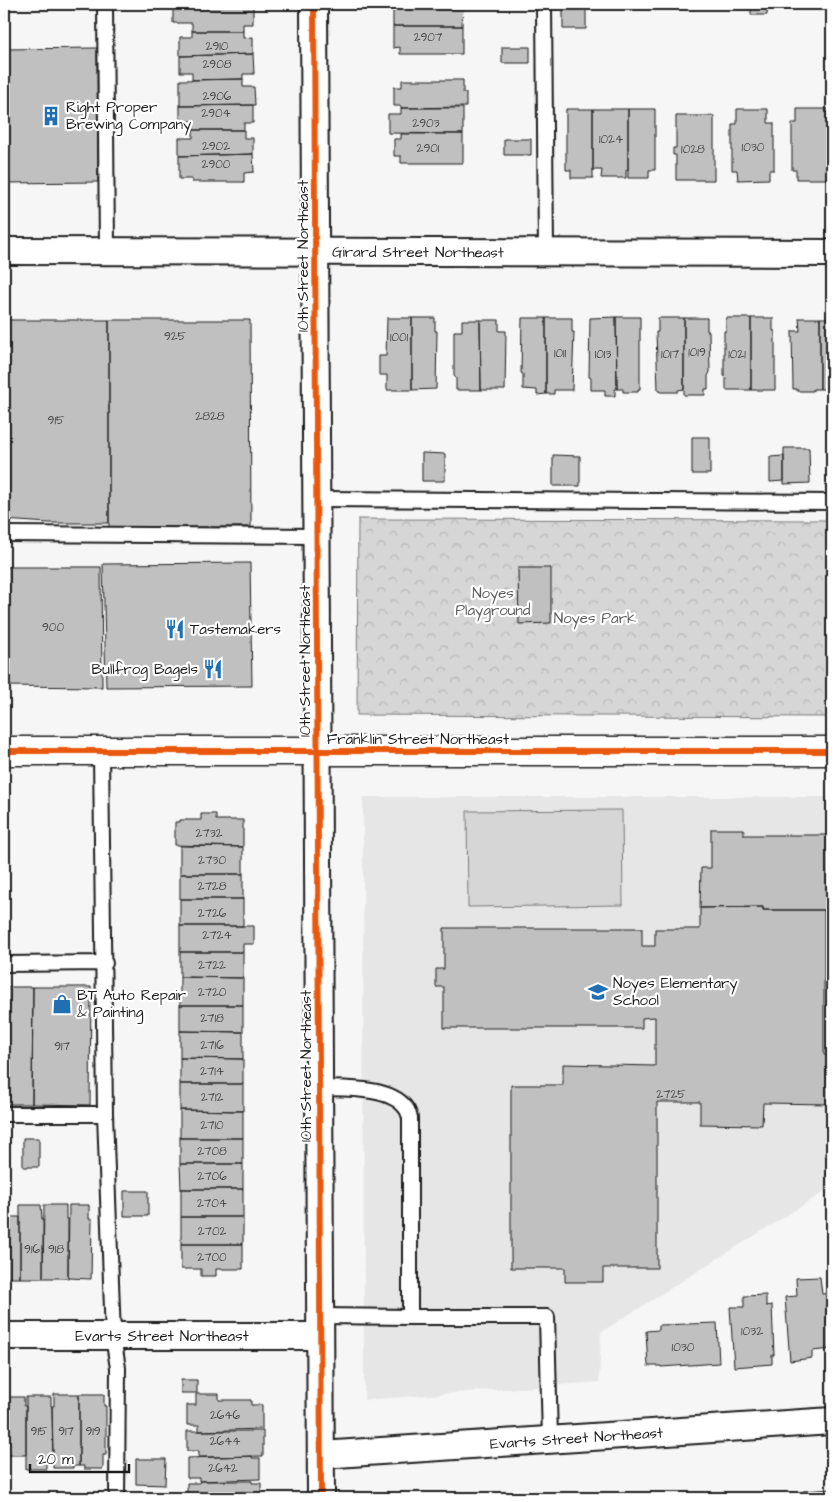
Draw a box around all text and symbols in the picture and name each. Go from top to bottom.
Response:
house number: 2907 [414,29,443,46]
house number: 2910 [206,38,229,55]
house number: 2908 [202,56,232,73]
house number: 2906 [203,88,232,105]
place label: Right Proper Brewing Company [66,97,191,136]
building icon: Right Proper Brewing Company [40,105,62,127]
house number: 2904 [201,105,231,122]
house number: 2903 [412,115,440,132]
house number: 1024 [599,131,623,148]
house number: 2902 [202,138,230,155]
house number: 1030 [742,139,765,156]
house number: 2901 [417,140,440,157]
house number: 1028 [681,141,705,158]
house number: 2900 [202,156,231,173]
street label: 10th Street Northeast [293,180,314,332]
street label: Girard Street Northeast [332,241,504,263]
house number: 925 [164,328,187,345]
house number: 1001 [390,329,409,346]
house number: 1019 [688,344,706,361]
house number: 1011 [554,345,567,362]
house number: 1013 [595,346,611,363]
house number: 1017 [661,346,680,363]
house number: 1021 [728,346,746,363]
house number: 2828 [195,408,225,425]
house number: 915 [48,412,65,429]
park label: Noyes Playground [455,583,531,622]
street label: 10th Street Northeast [295,585,316,737]
park label: Noyes Park [554,608,636,630]
restaurant icon: Tastemakers [164,618,186,640]
house number: 900 [42,619,64,636]
place label: Tastemakers [190,619,282,640]
restaurant icon: Bullfrog Bagels [202,658,224,680]
place label: Bullfrog Bagels [92,659,198,681]
street label: Franklin Street Northeast [327,729,509,750]
house number: 2732 [195,825,223,842]
house number: 2730 [198,852,226,869]
house number: 2728 [198,878,227,895]
house number: 2726 [198,905,227,922]
house number: 2724 [202,927,232,944]
house number: 2722 [198,957,226,974]
place label: Noyes Elementary School [613,973,738,1011]
school or university icon: Noyes Elementary School [587,981,609,1003]
house number: 2720 [198,984,227,1001]
place label: BT Auto Repair & Painting [77,985,186,1024]
street label: 10th Street Northeast [296,990,317,1142]
shop icon: BT Auto Repair & Painting [51,993,73,1015]
house number: 2718 [200,1010,224,1027]
house number: 2716 [200,1037,224,1054]
house number: 917 [54,1038,70,1055]
house number: 2714 [200,1063,224,1080]
house number: 2725 [656,1086,686,1103]
house number: 2712 [201,1089,223,1106]
house number: 2710 [200,1117,224,1134]
house number: 2708 [197,1143,227,1160]
house number: 2706 [197,1168,227,1185]
house number: 2704 [197,1195,227,1212]
house number: 2702 [198,1223,226,1240]
house number: 916 [24,1241,40,1258]
house number: 918 [48,1241,64,1258]
house number: 2700 [197,1249,227,1266]
house number: 1032 [741,1323,763,1340]
street label: Evarts Street Northeast [75,1326,249,1347]
house number: 1030 [672,1339,695,1356]
house number: 2646 [210,1407,241,1424]
street label: Evarts Street Northeast [489,1422,664,1454]
house number: 915 [31,1423,48,1440]
house number: 917 [58,1423,74,1440]
house number: 919 [85,1423,101,1440]
house number: 2644 [210,1433,240,1450]
scale bar [30,1442,129,1474]
text: 20 m [38,1449,74,1470]
house number: 2642 [208,1460,238,1477]

